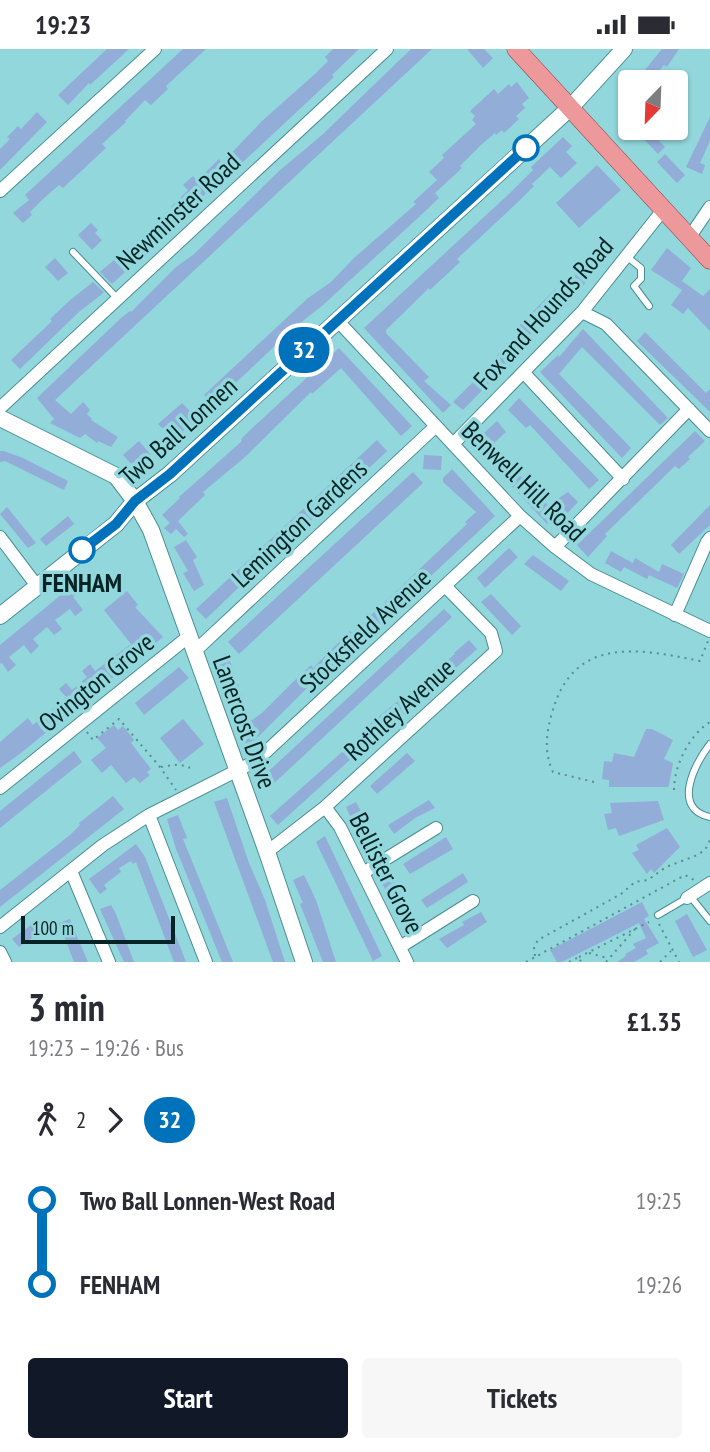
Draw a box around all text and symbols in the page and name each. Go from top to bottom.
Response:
text: 19:23 [35,8,91,41]
north arrow [618,70,688,140]
map controls [618,70,688,140]
unlabelled marker [513,135,539,161]
street label: Newminster Road [109,145,247,277]
street label: Fox and Hounds Road [466,230,620,396]
line badge: 32 [272,327,336,373]
text: 32 [293,334,315,365]
street label: Two Ball Lonnen [112,370,244,492]
street label: Benwell Hill Road [455,414,593,548]
street label: Lemington Gardens [224,452,374,594]
marker: FENHAM [69,537,95,563]
street label: Stocksfield Avenue [293,561,437,699]
place label: FENHAM [42,566,122,599]
street label: Ovington Grove [32,625,160,739]
street label: Lanercost Drive [206,651,284,793]
street label: Rothley Avenue [337,651,461,767]
street label: Bellister Grove [342,807,432,939]
scale bar [21,913,175,945]
text: 100 m [32,916,74,940]
text: 3 min [28,982,105,1031]
text: £1.35 [627,1005,682,1038]
text: 19:23 – 19:26 · Bus [28,1033,184,1062]
icon: walk [28,1101,66,1139]
icon: forward [96,1101,134,1139]
text: 32 [158,1104,181,1135]
text: 2 [76,1105,86,1134]
text: Two Ball Lonnen-West Road [80,1184,335,1217]
text: 19:25 [636,1186,682,1215]
text: FENHAM [80,1268,160,1301]
text: 19:26 [636,1270,682,1299]
button: Start [28,1358,348,1438]
button: Tickets [362,1358,682,1438]

